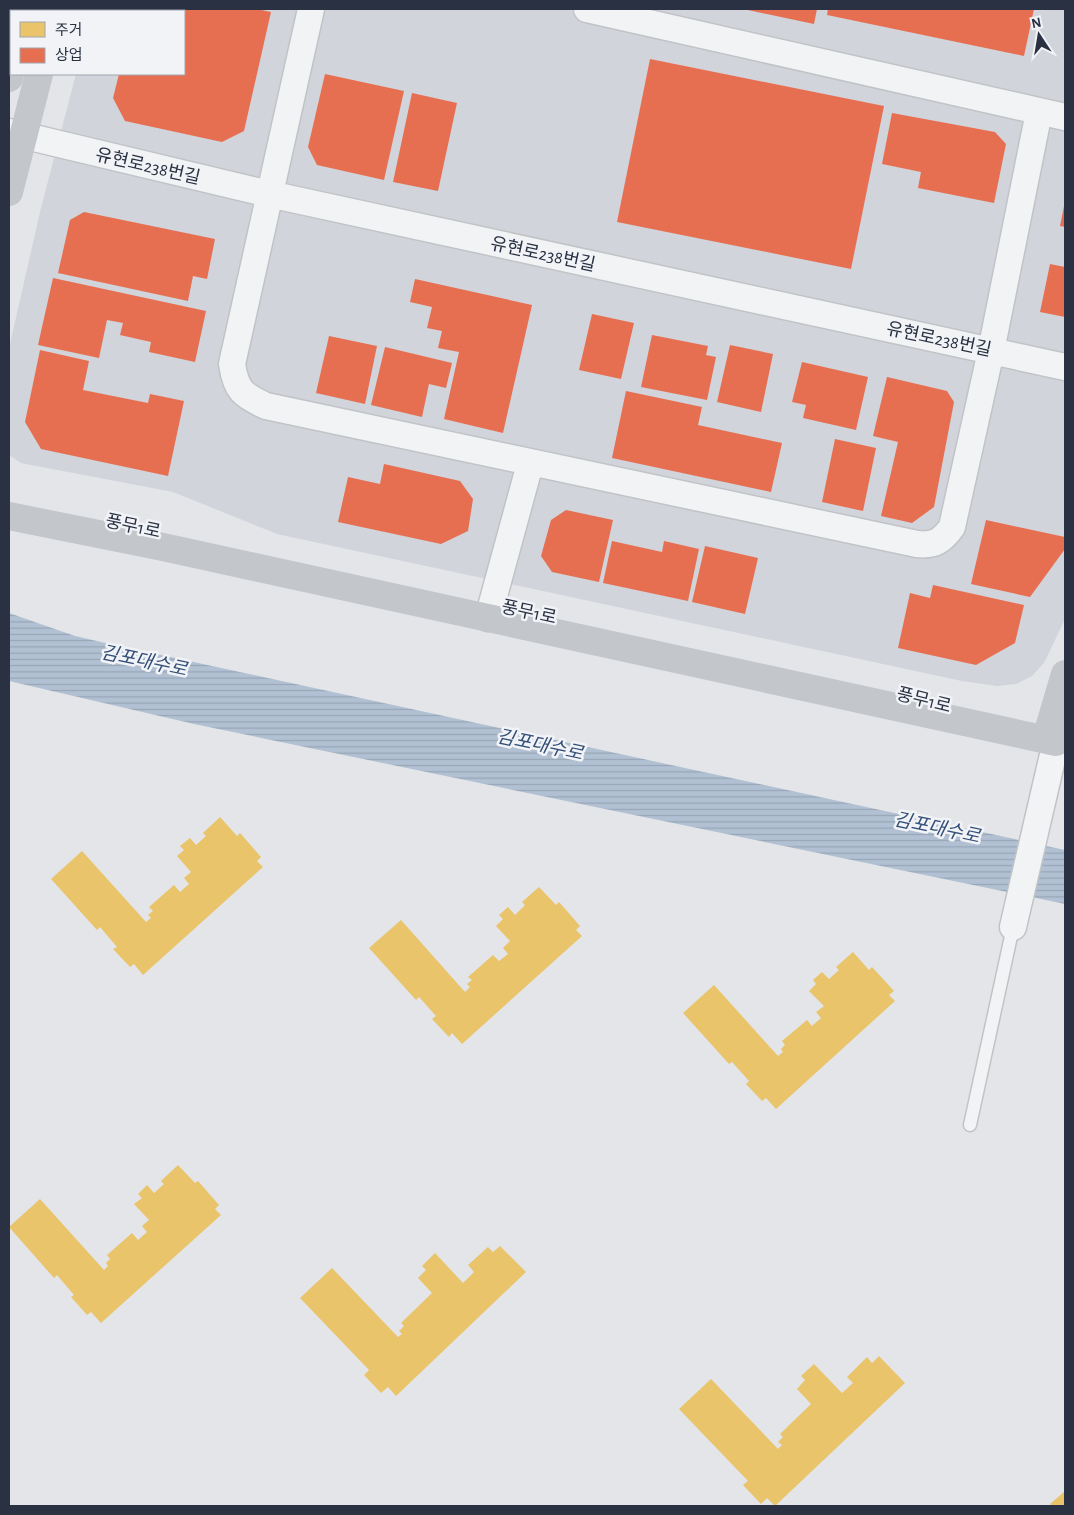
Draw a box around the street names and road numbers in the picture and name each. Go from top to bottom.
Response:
street label: 유현로238번길 [94,145,202,188]
street label: 유현로238번길 [489,234,597,275]
street label: 유현로238번길 [885,319,993,360]
street label: 풍무1로 [104,511,162,542]
street label: 풍무1로 [500,597,558,628]
street label: 풍무1로 [894,685,953,716]

